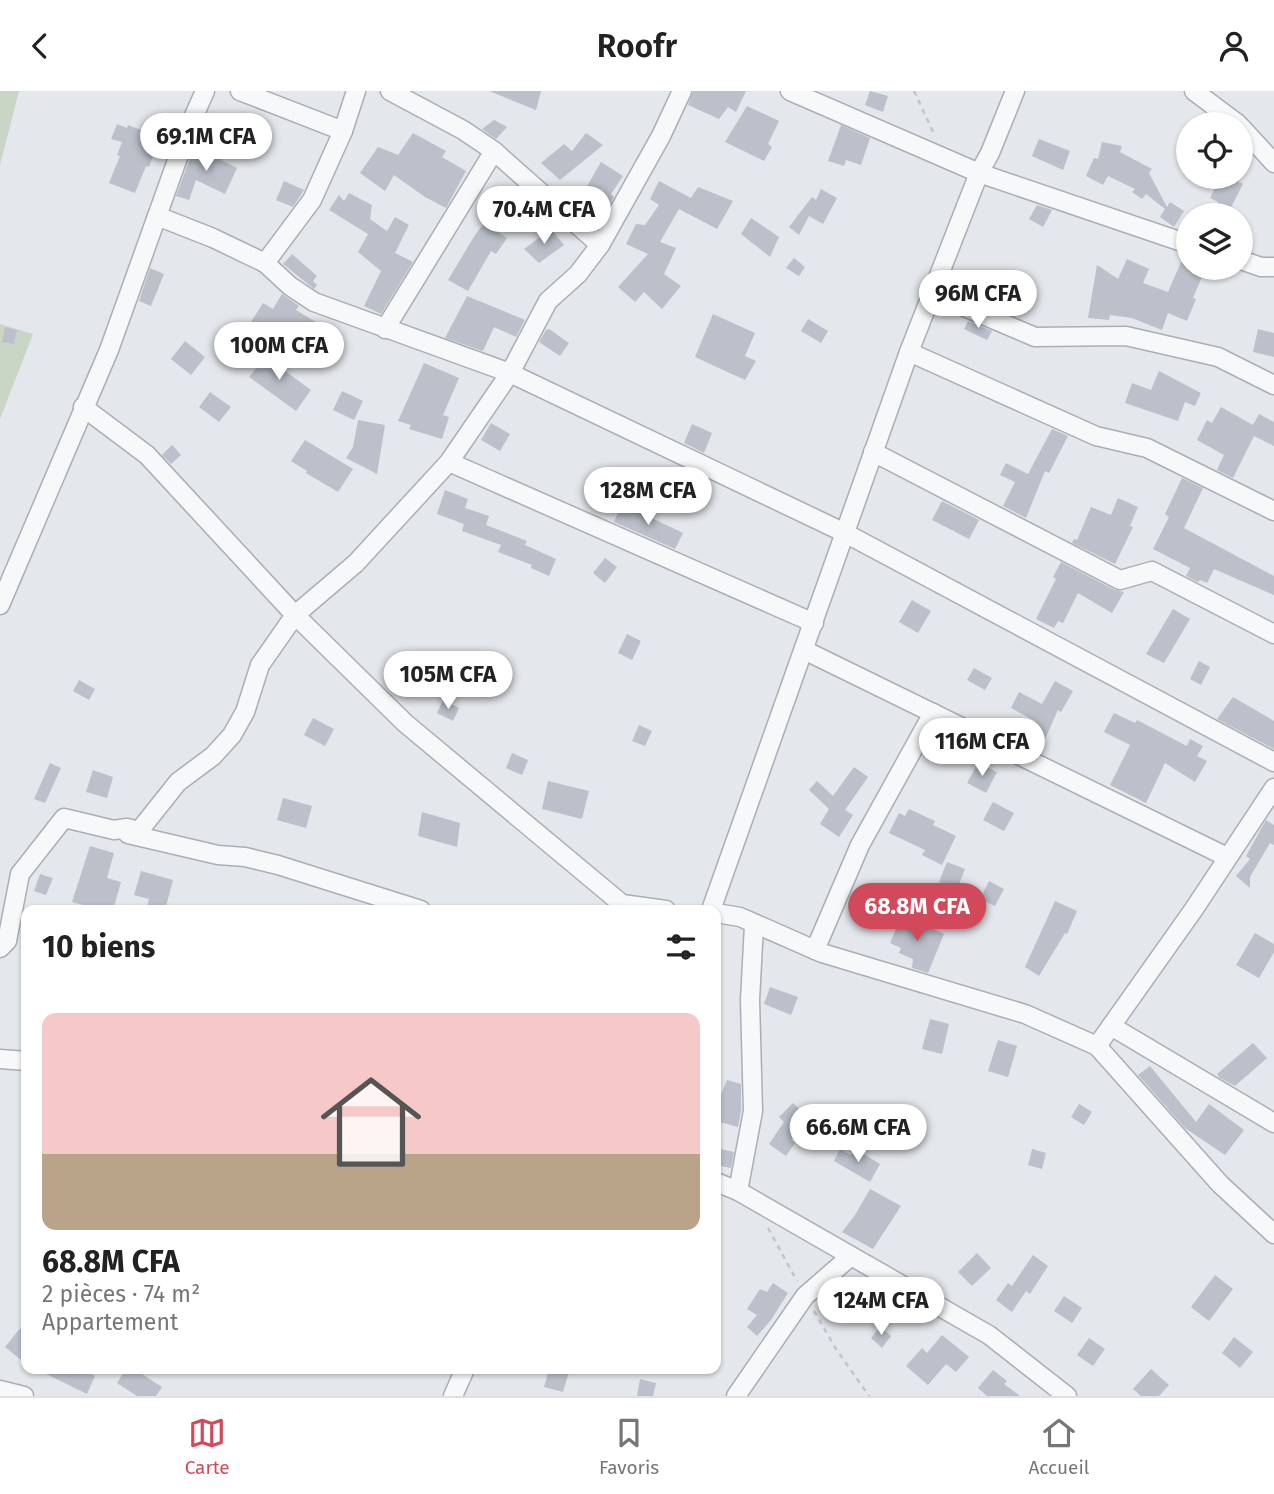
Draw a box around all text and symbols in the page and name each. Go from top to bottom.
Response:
icon: back [21,27,59,65]
text: Roofr [597,27,677,65]
icon: person [1215,27,1253,65]
map controls [1176,112,1253,280]
button: locate [1176,112,1253,189]
pin: 69.1M CFA [126,113,286,173]
text: 69.1M CFA [156,122,256,150]
pin: 70.4M CFA [464,187,624,246]
text: 70.4M CFA [493,195,595,223]
button: layers [1176,203,1253,280]
pin: 96M CFA [913,271,1043,330]
text: 96M CFA [935,279,1021,307]
pin: 100M CFA [207,323,351,382]
text: 100M CFA [230,331,328,359]
pin: 128M CFA [576,467,720,527]
text: 128M CFA [600,476,696,504]
pin: 105M CFA [376,651,520,711]
text: 105M CFA [400,660,496,688]
pin: 116M CFA [910,719,1054,778]
text: 116M CFA [935,727,1029,755]
pin: 68.8M CFA [837,883,997,943]
text: 68.8M CFA [864,892,970,920]
icon: filters [662,928,700,966]
text: 10 biens [42,929,155,965]
icon: home [308,1059,434,1185]
pin: 66.6M CFA [778,1105,938,1164]
text: 66.6M CFA [806,1113,910,1141]
text: 68.8M CFA [42,1244,180,1280]
pin: 124M CFA [809,1277,953,1337]
text: 2 pièces · 74 m² [42,1280,200,1308]
text: 124M CFA [833,1286,929,1314]
text: Appartement [42,1308,178,1336]
tab: Carte [185,1414,230,1479]
tab: Favoris [599,1414,659,1479]
tab: Accueil [1028,1414,1089,1479]

